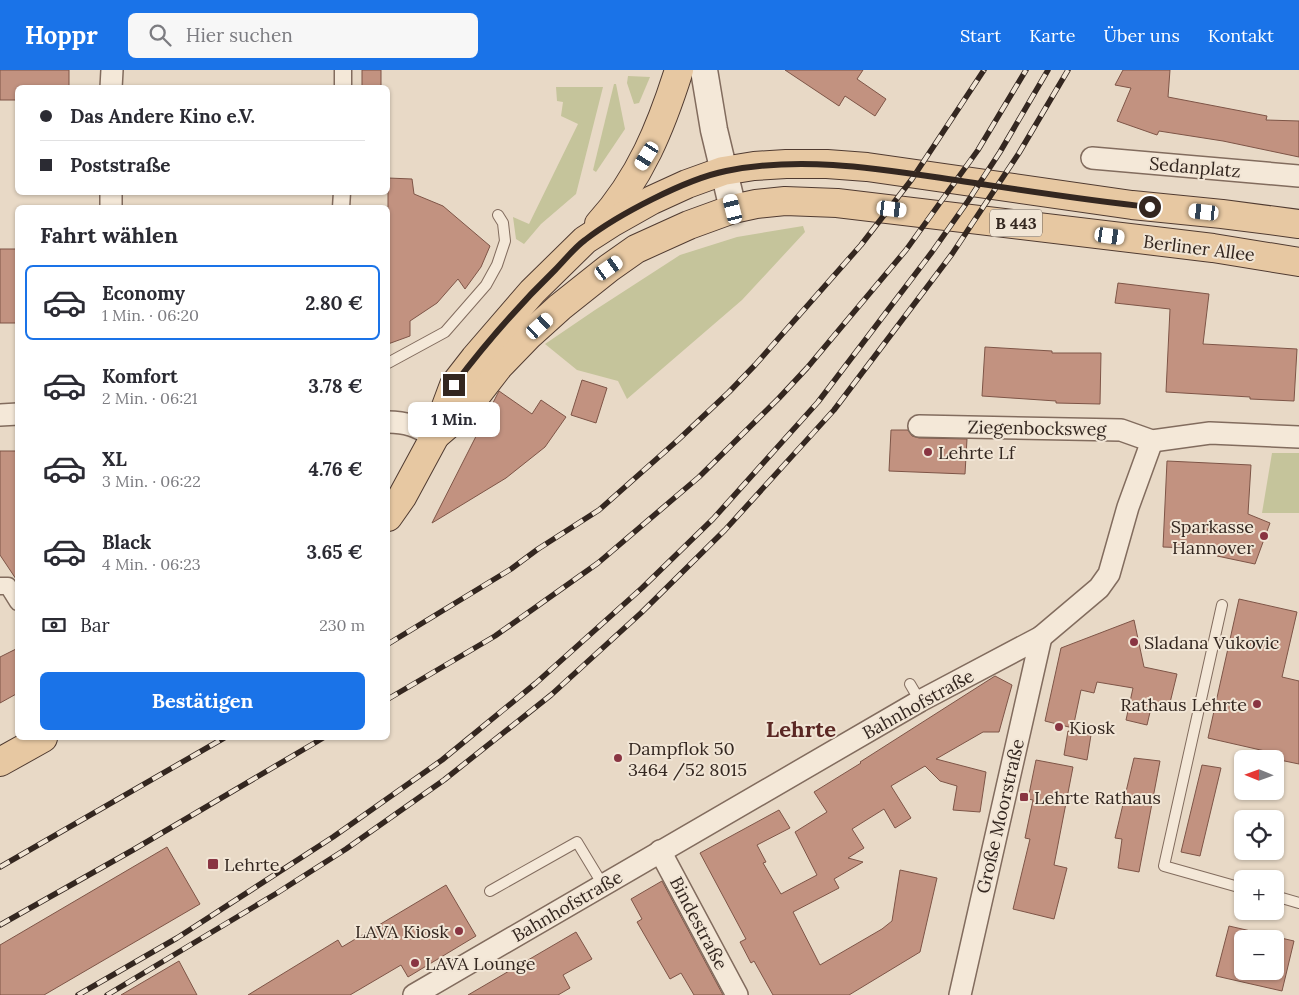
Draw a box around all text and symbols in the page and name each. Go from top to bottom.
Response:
search box [128,13,478,58]
text: Hoppr [25,20,98,51]
icon: search [146,21,174,49]
text: Hier suchen [186,23,293,47]
text: Start [960,24,1001,47]
text: Karte [1029,24,1075,47]
text: Über uns [1103,24,1180,47]
text: Kontakt [1208,24,1274,47]
text: Das Andere Kino e.V. [70,104,255,128]
car [632,139,661,173]
street label: Sedanplatz [1148,152,1242,182]
text: Poststraße [70,153,171,177]
car [722,193,743,225]
route start [1139,196,1161,218]
car [876,200,907,218]
car [1188,203,1219,221]
road number: B 443 [990,210,1042,237]
text: Fahrt wählen [40,221,178,249]
car [1094,226,1125,246]
street label: Berliner Allee [1142,230,1256,266]
car [592,253,625,283]
icon: car [42,280,87,325]
text: Economy [102,281,185,305]
text: 2.80 € [305,291,363,315]
text: 1 Min. · 06:20 [102,305,199,325]
car [523,310,556,342]
icon: car [42,363,87,408]
text: Komfort [102,364,178,388]
text: 3.78 € [308,374,363,398]
route end [443,374,465,396]
text: 2 Min. · 06:21 [102,388,198,408]
callout: 1 Min. [408,402,500,438]
text: 1 Min. [431,409,477,429]
street label: Ziegenbocksweg [967,415,1108,441]
place label: Lehrte Lf [938,441,1017,464]
icon: car [42,446,87,491]
marker: Lehrte Lf [922,446,934,458]
text: XL [102,447,127,471]
text: 4.76 € [309,457,363,481]
text: 3 Min. · 06:22 [102,471,201,491]
place label: Sparkasse Hannover [1171,515,1254,559]
icon: car [42,529,87,574]
text: Black [102,530,151,554]
marker: Sparkasse Hannover [1258,530,1270,542]
text: 3.65 € [306,540,363,564]
text: 4 Min. · 06:23 [102,554,201,574]
icon: cash [40,611,68,639]
text: Bar [80,613,110,637]
text: 230 m [319,615,365,635]
place label: Sladana Vukovic [1144,631,1279,654]
marker: Sladana Vukovic [1128,636,1140,648]
street label: Bahnhofstraße [858,664,978,744]
button: Bestätigen [40,672,365,730]
place label: Rathaus Lehrte [1120,693,1247,716]
marker: Rathaus Lehrte [1251,698,1263,710]
district label: Lehrte [766,715,836,743]
place label: Kiosk [1069,716,1115,739]
marker: Kiosk [1053,721,1065,733]
street label: Große Moorstraße [971,736,1029,896]
place label: Dampflok 50 3464 /52 8015 [628,737,747,781]
north arrow [1234,750,1284,800]
map controls [1234,750,1284,980]
marker: Dampflok 50 3464 /52 8015 [612,752,624,764]
place label: Lehrte Rathaus [1034,786,1161,809]
marker: Lehrte Rathaus [1018,791,1030,803]
button: locate [1234,810,1284,860]
place label: Lehrte [224,853,280,876]
marker: Lehrte [206,857,220,871]
street label: Bahnhofstraße [508,865,627,947]
button: + [1234,870,1284,920]
street label: Bindestraße [665,873,733,974]
place label: LAVA Kiosk [355,920,449,943]
marker: LAVA Kiosk [453,925,465,937]
button: − [1234,930,1284,980]
place label: LAVA Lounge [425,952,536,975]
marker: LAVA Lounge [409,957,421,969]

